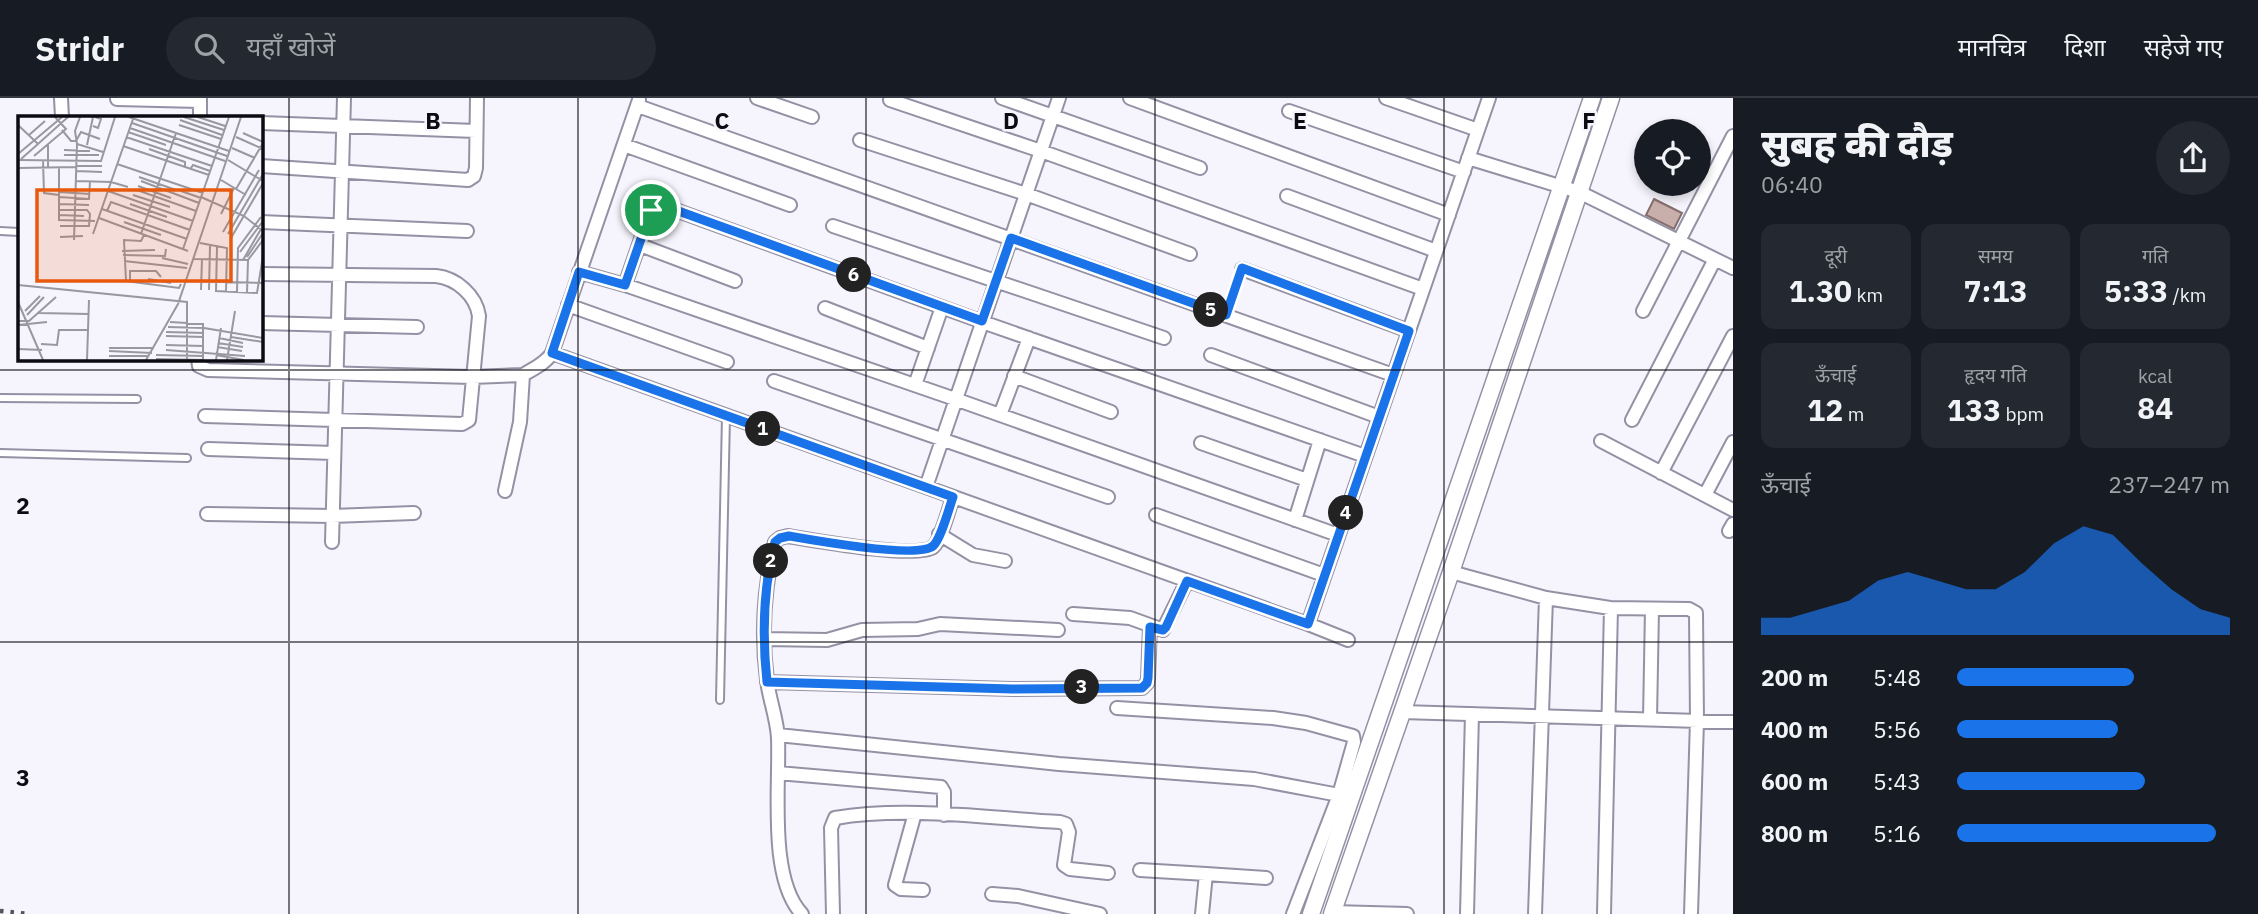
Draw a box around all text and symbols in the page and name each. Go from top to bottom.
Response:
search box [166,17,656,80]
text: Stridr [35,27,124,70]
icon: search [190,29,228,67]
text: यहाँ खोजें [246,29,335,63]
text: मानचित्र [1958,31,2026,63]
text: दिशा [2064,31,2106,63]
text: सहेजे गए [2144,31,2223,63]
text: B [425,105,441,135]
text: C [715,105,730,135]
text: D [1003,105,1019,135]
text: E [1293,105,1307,135]
text: F [1582,105,1596,135]
inset map [18,116,262,360]
text: सुबह की दौड़ [1761,118,1953,167]
map controls [1634,119,1711,196]
button: locate [1634,119,1711,196]
button: share [2156,121,2230,195]
text: 06:40 [1761,169,1823,199]
pin [621,180,681,240]
icon: arrive [632,191,670,229]
text: दूरी [1824,244,1847,268]
text: समय [1978,244,2013,268]
text: गति [2142,244,2168,268]
pin: 6 [836,258,872,292]
text: 6 [848,262,859,286]
text: 1.30 [1789,271,1852,310]
text: 7:13 [1964,271,2027,310]
text: 5:33 [2104,271,2168,310]
text: km [1852,283,1883,307]
text: /km [2168,283,2206,307]
pin: 5 [1194,292,1228,328]
text: 5 [1205,297,1216,321]
text: ऊँचाई [1815,363,1856,387]
text: हृदय गति [1964,363,2027,387]
text: kcal [2138,364,2172,388]
text: 84 [2137,388,2173,427]
text: 12 [1807,390,1843,429]
text: 133 [1947,390,2001,429]
text: m [1843,402,1864,426]
text: bpm [2001,402,2044,426]
pin: 1 [746,412,780,446]
text: 1 [757,416,768,440]
text: ऊँचाई [1761,469,1811,499]
text: 237–247 m [2108,469,2230,499]
text: 2 [16,490,30,520]
pin: 4 [1328,496,1364,530]
text: 4 [1340,500,1351,524]
pin: 2 [754,544,788,578]
text: 2 [765,548,776,572]
text: 200 m [1761,662,1828,692]
text: 5:48 [1873,662,1921,692]
pin: 3 [1064,670,1100,704]
text: 3 [1076,674,1087,698]
text: 400 m [1761,714,1828,744]
text: 5:56 [1873,714,1921,744]
text: 3 [16,762,30,792]
text: 600 m [1761,766,1828,796]
text: 5:43 [1873,766,1921,796]
text: 800 m [1761,818,1828,848]
text: 5:16 [1873,818,1921,848]

